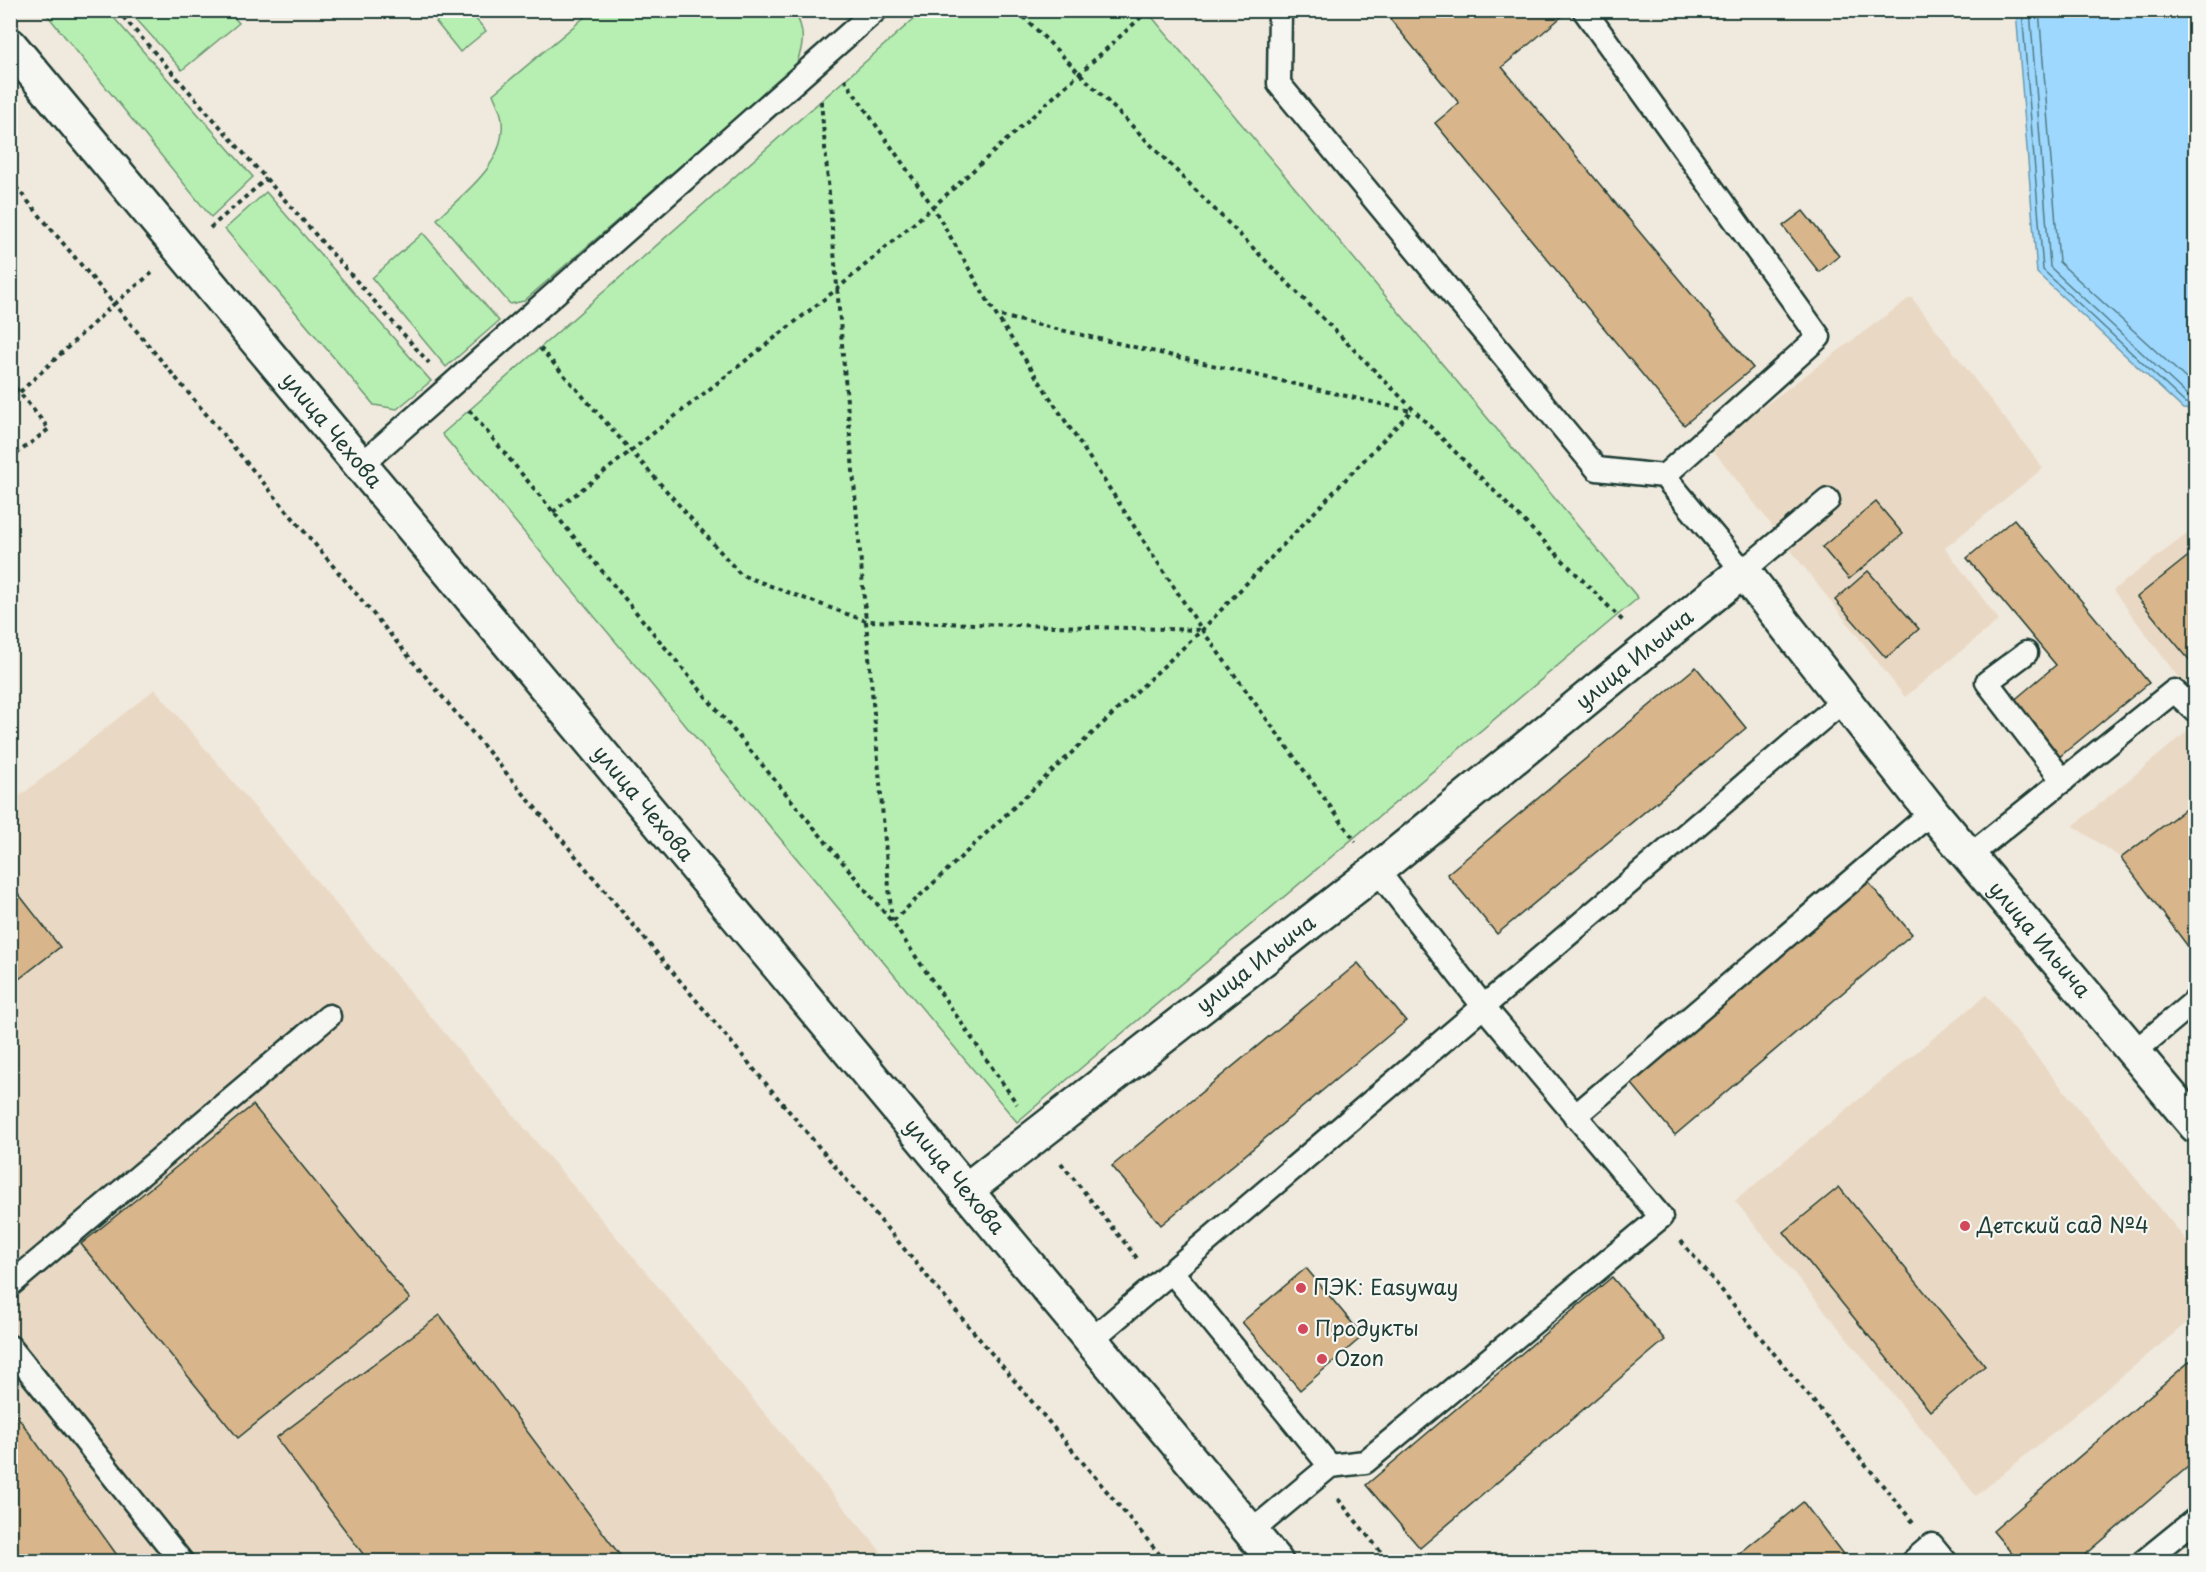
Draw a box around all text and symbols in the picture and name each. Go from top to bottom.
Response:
street label: улица Чехова [275,364,391,494]
street label: улица Ильича [1567,599,1700,716]
street label: улица Чехова [586,737,703,867]
street label: улица Ильича [1982,873,2100,1005]
street label: улица Ильича [1188,905,1322,1020]
street label: улица Чехова [898,1110,1014,1241]
place label: Детский сад №4 [1976,1208,2149,1240]
marker: Детский сад №4 [1958,1219,1972,1233]
place label: ПЭК: Easyway [1313,1270,1458,1302]
marker: ПЭК: Easyway [1294,1281,1308,1295]
place label: Продукты [1315,1311,1419,1343]
marker: Продукты [1296,1322,1310,1336]
place label: Ozon [1334,1341,1384,1373]
marker: Ozon [1315,1352,1329,1366]

